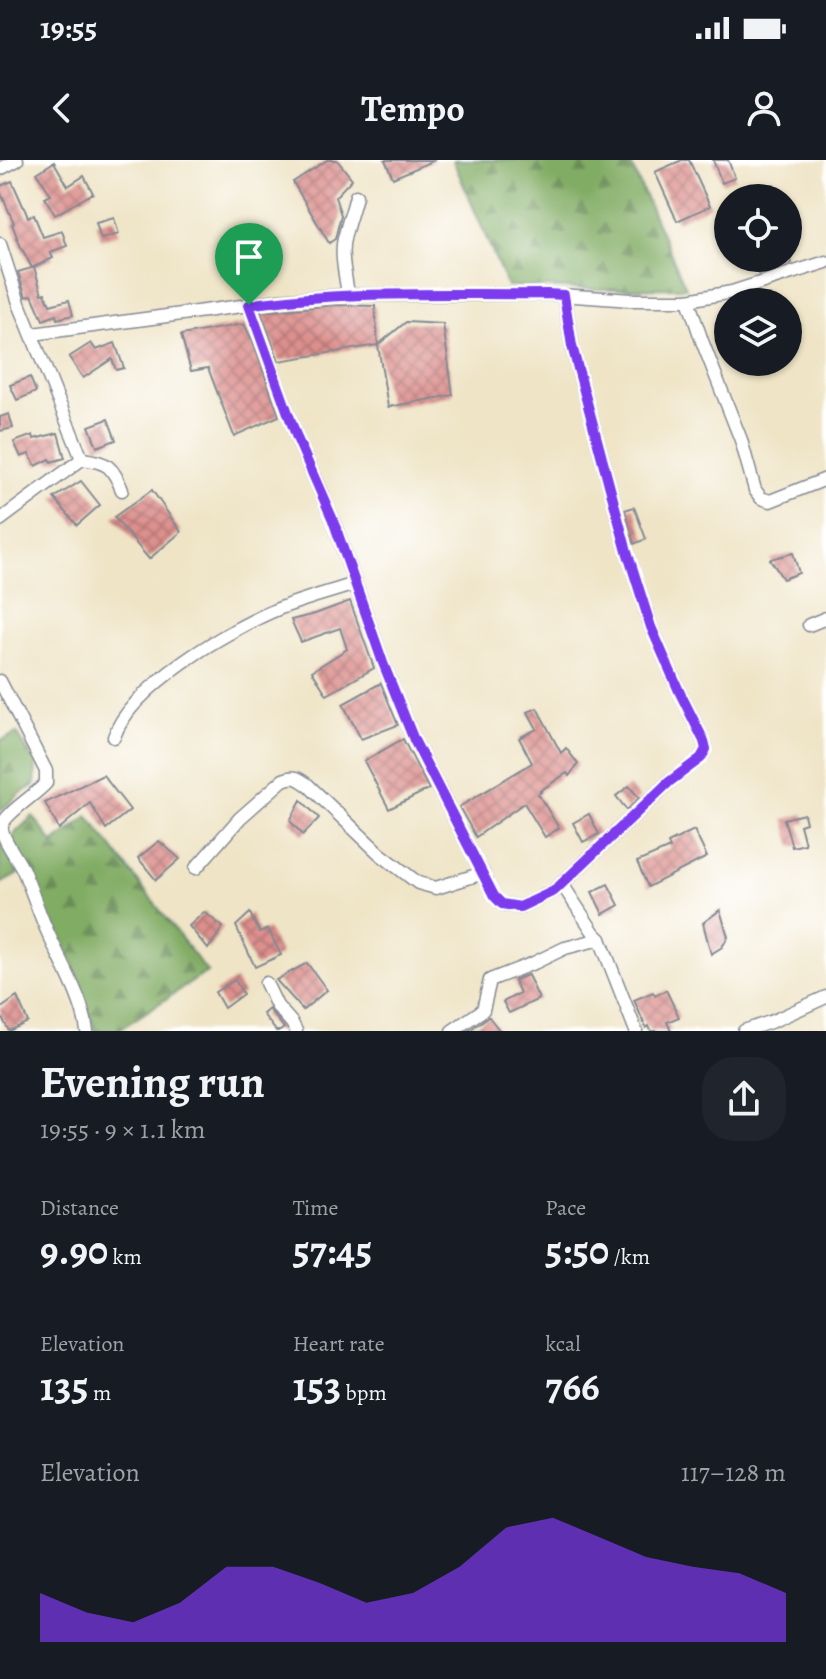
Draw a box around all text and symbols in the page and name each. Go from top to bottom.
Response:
text: 19:55 [40,8,97,48]
text: Tempo [361,84,465,133]
icon: back [40,86,84,130]
icon: person [742,86,786,130]
map controls [714,184,802,376]
button: locate [714,184,802,272]
pin [215,223,283,305]
icon: arrive [227,235,271,279]
button: layers [714,288,802,376]
text: Evening run [40,1052,265,1112]
button: share [702,1057,786,1141]
text: 19:55 · 9 × 1.1 km [40,1112,205,1147]
text: Distance [40,1193,119,1223]
text: Time [293,1193,338,1223]
text: Pace [545,1193,586,1223]
text: 9.90 [40,1223,108,1278]
text: 57:45 [293,1223,372,1278]
text: 5:50 [545,1223,609,1278]
text: km [108,1242,142,1272]
text: /km [609,1242,650,1272]
text: Elevation [40,1329,124,1359]
text: Heart rate [293,1329,385,1359]
text: kcal [545,1329,581,1359]
text: 135 [40,1359,89,1414]
text: 153 [293,1359,341,1414]
text: 766 [545,1359,600,1414]
text: m [89,1378,111,1408]
text: bpm [341,1378,387,1408]
text: Elevation [40,1455,140,1490]
text: 117–128 m [681,1455,786,1490]

